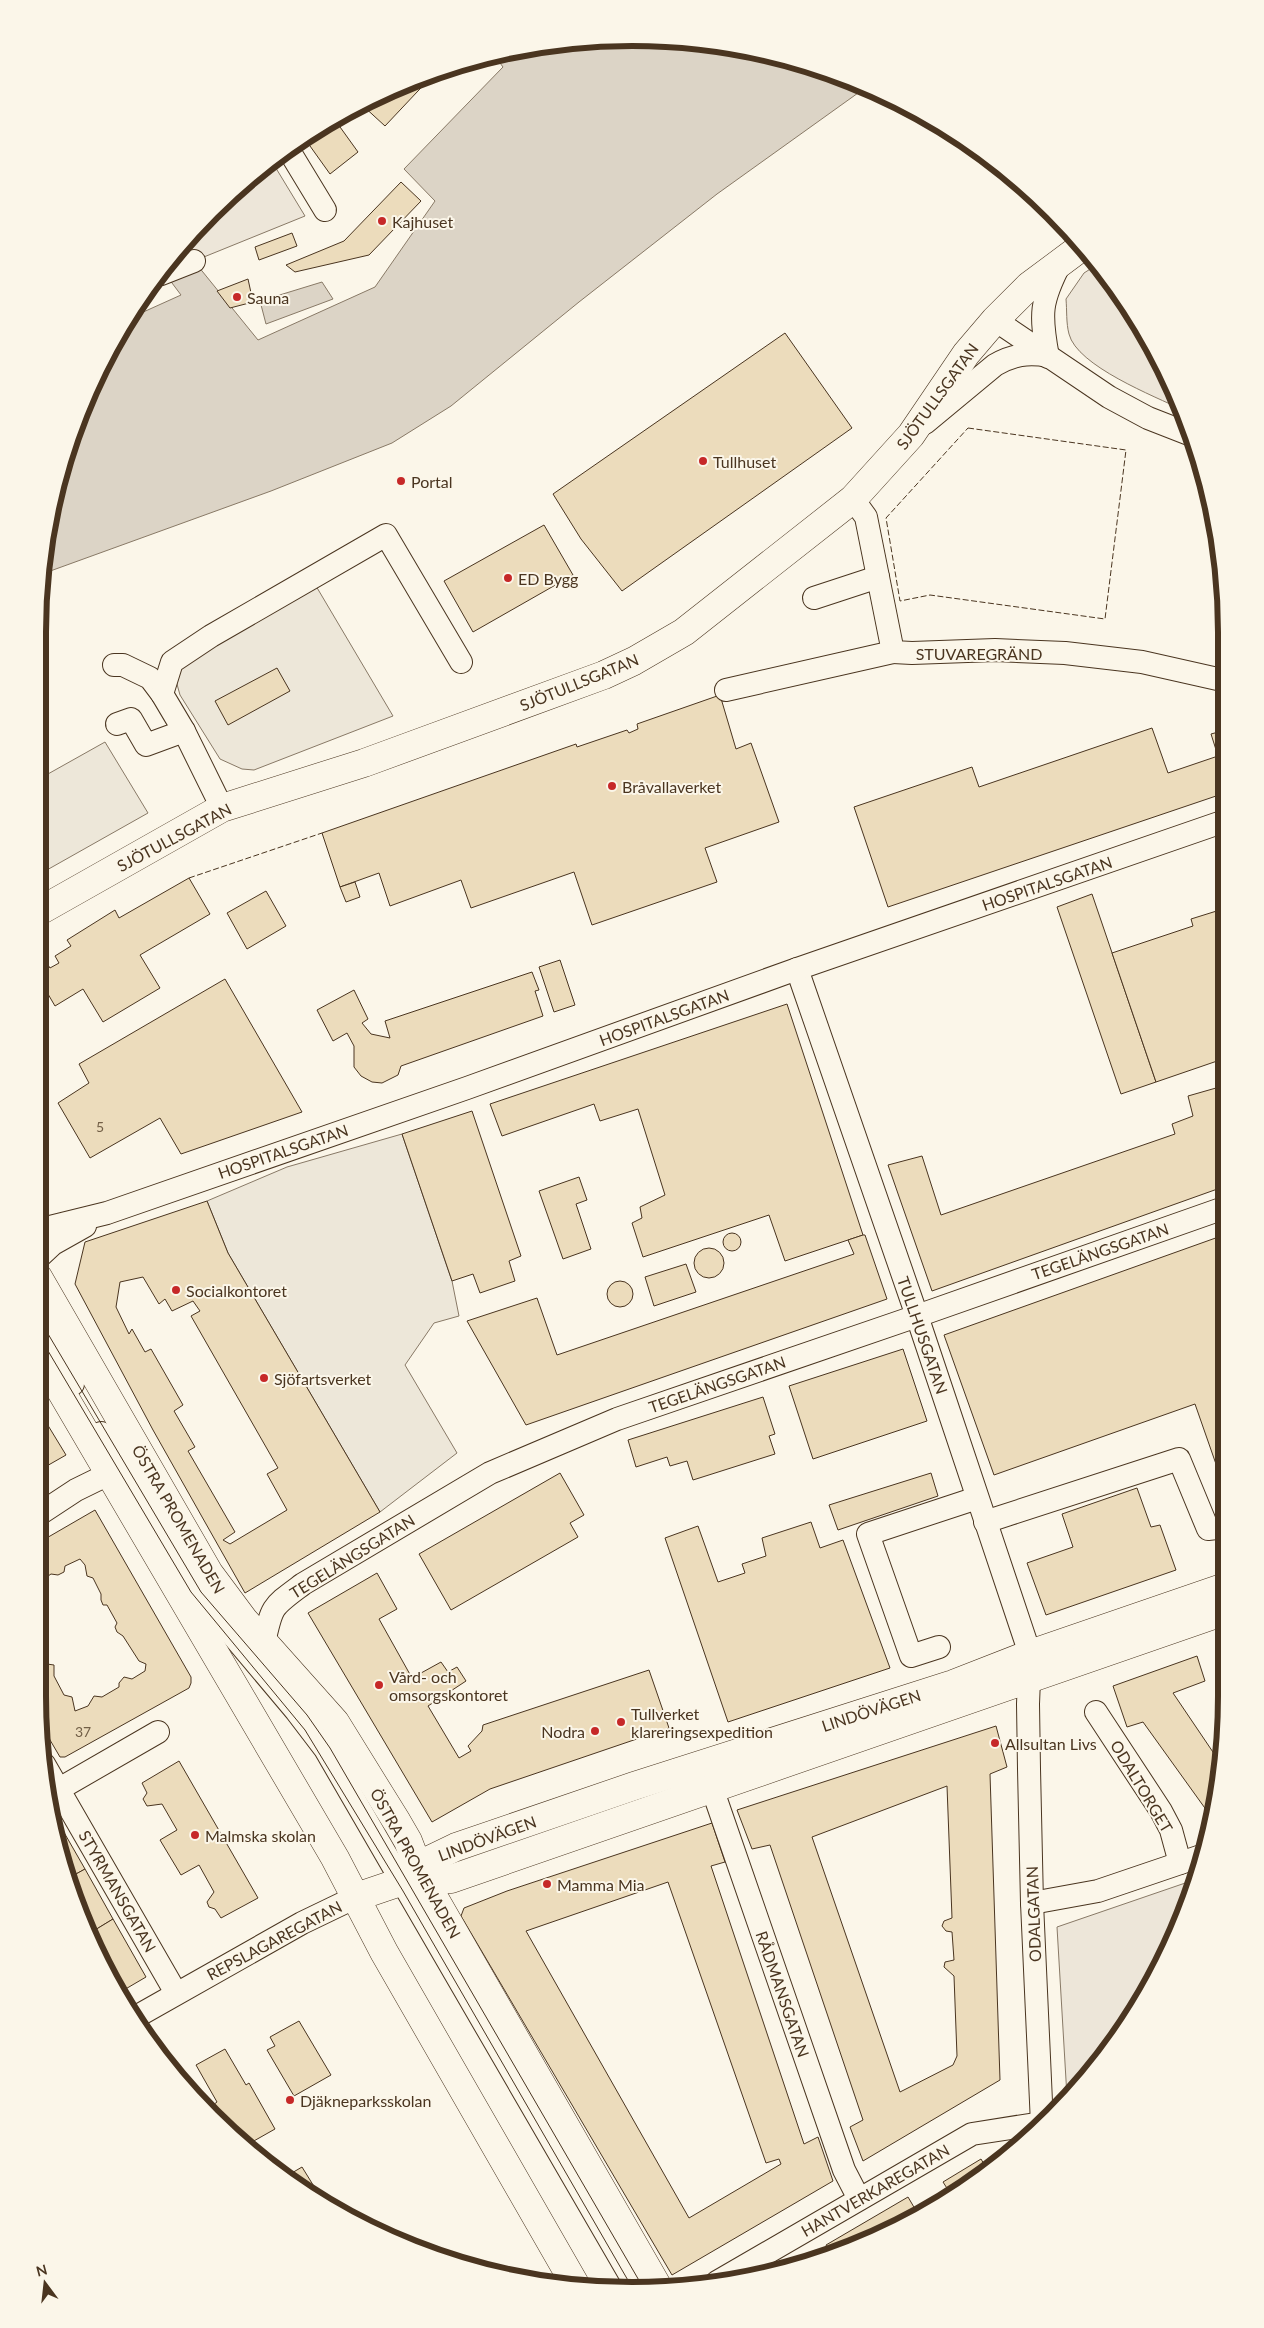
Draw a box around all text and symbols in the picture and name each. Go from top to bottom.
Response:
place label: Kajhuset [392,212,454,231]
marker: Kajhuset [376,215,388,227]
place label: Sauna [247,288,289,307]
marker: Sauna [231,291,243,303]
street label: SJÖTULLSGATAN [892,339,982,453]
place label: Tullhuset [713,452,776,471]
marker: Tullhuset [697,455,709,467]
place label: Portal [411,472,453,491]
marker: Portal [395,475,407,487]
place label: ED Bygg [518,569,578,588]
marker: ED Bygg [502,572,514,584]
street label: STUVAREGRÄND [916,644,1042,663]
street label: SJÖTULLSGATAN [517,649,641,715]
place label: Bråvallaverket [622,777,721,796]
marker: Bråvallaverket [606,780,618,792]
street label: SJÖTULLSGATAN [114,799,234,875]
street label: HOSPITALSGATAN [979,852,1115,914]
street label: HOSPITALSGATAN [597,985,731,1049]
house number: 5 [96,1118,104,1135]
street label: HOSPITALSGATAN [215,1120,351,1182]
street label: TEGELÄNGSGATAN [1029,1219,1171,1283]
street label: TULLHUSGATAN [894,1274,952,1396]
place label: Socialkontoret [186,1281,287,1300]
marker: Socialkontoret [170,1284,182,1296]
street label: TEGELÄNGSGATAN [646,1352,788,1416]
place label: Sjöfartsverket [274,1369,372,1388]
marker: Sjöfartsverket [258,1372,270,1384]
street label: ÖSTRA PROMENADEN [129,1441,229,1597]
street label: TEGELÄNGSGATAN [286,1510,418,1602]
place label: Vård- och omsorgskontoret [389,1667,508,1704]
marker: Vård- och omsorgskontoret [373,1679,385,1691]
street label: LINDÖVÄGEN [819,1685,923,1735]
place label: Tullverket klareringsexpedition [631,1704,773,1741]
marker: Tullverket klareringsexpedition [615,1716,627,1728]
place label: Nodra [541,1722,585,1741]
house number: 37 [75,1723,91,1740]
marker: Nodra [589,1725,601,1737]
place label: Allsultan Livs [1005,1734,1097,1753]
street label: ODALTORGET [1107,1736,1177,1836]
marker: Allsultan Livs [989,1737,1001,1749]
street label: ÖSTRA PROMENADEN [367,1785,465,1941]
street label: LINDÖVÄGEN [435,1811,539,1865]
place label: Malmska skolan [205,1826,316,1845]
street label: STYRMANSGATAN [75,1827,161,1955]
marker: Malmska skolan [189,1829,201,1841]
street label: ODALGATAN [1022,1866,1044,1962]
place label: Mamma Mia [557,1875,644,1894]
marker: Mamma Mia [541,1878,553,1890]
street label: REPSLAGAREGATAN [203,1896,345,1984]
street label: RÅDMANSGATAN [752,1928,814,2060]
place label: Djäkneparksskolan [300,2091,431,2110]
marker: Djäkneparksskolan [284,2094,296,2106]
street label: HANTVERKAREGATAN [798,2140,952,2240]
north arrow [20,2258,70,2308]
text: N [34,2260,49,2280]

